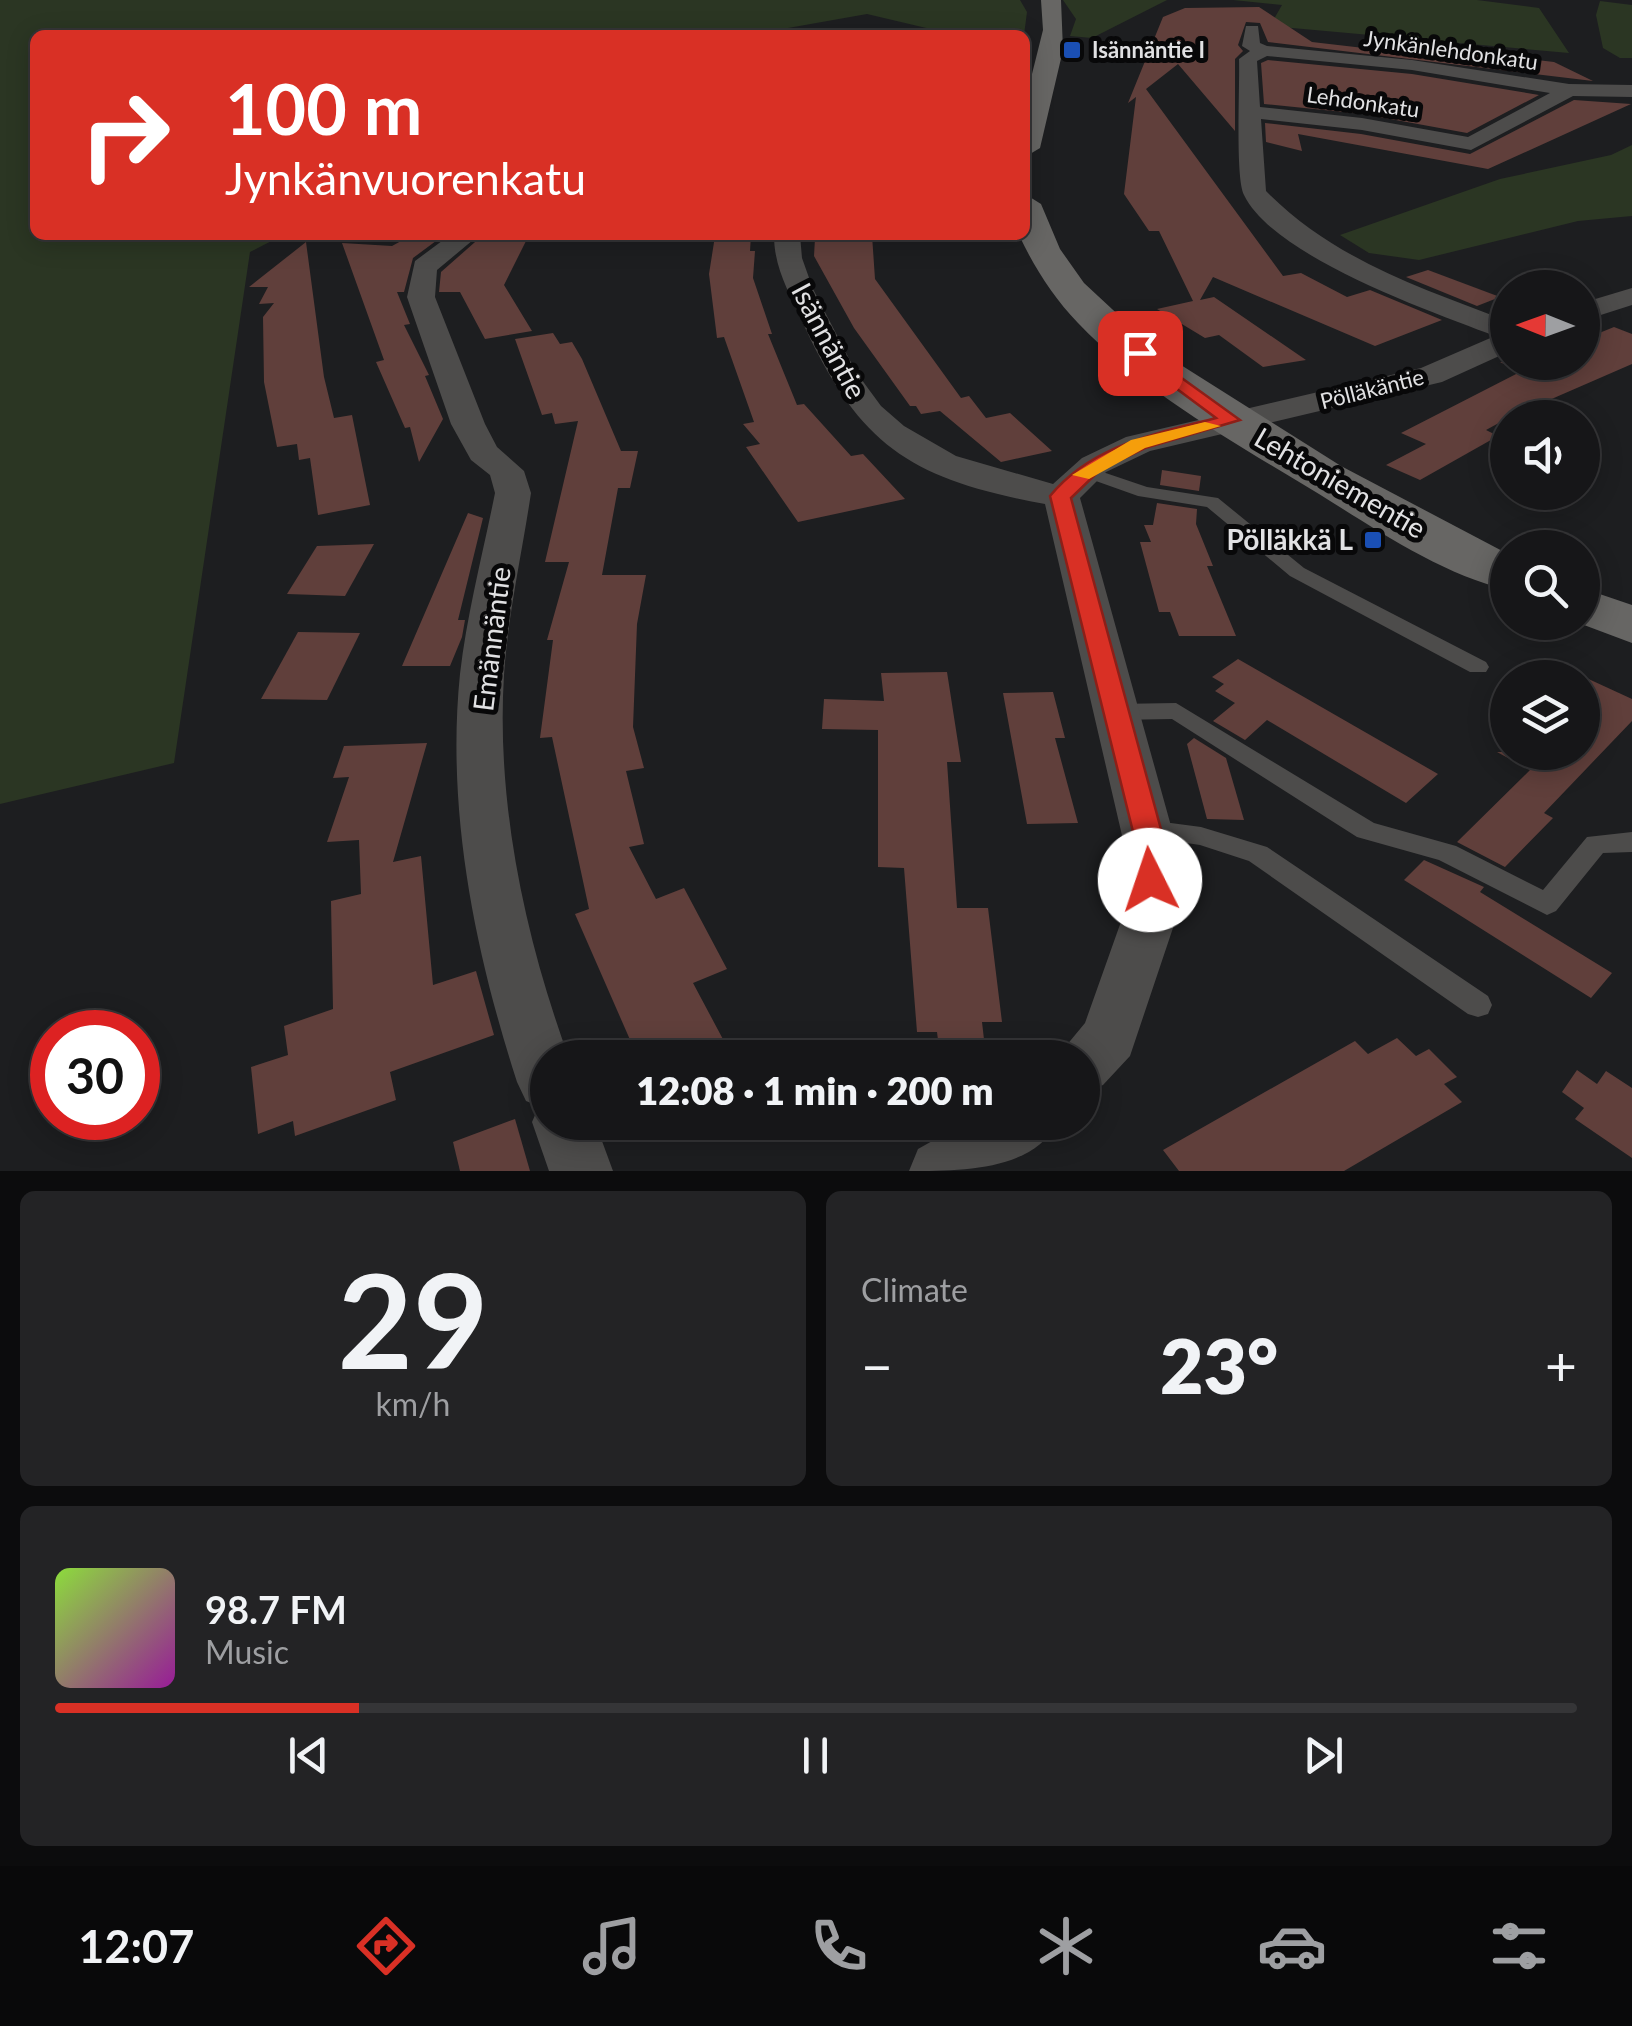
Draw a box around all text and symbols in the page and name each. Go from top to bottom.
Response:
street label: Jynkänlehdonkatu [1362,24,1540,75]
place label: Isännäntie I [1092,36,1205,63]
marker: Isännäntie I [1061,39,1083,61]
text: 100 m [225,66,422,150]
icon: right [60,70,190,200]
street label: Lehdonkatu [1305,80,1421,123]
text: Jynkänvuorenkatu [225,151,586,205]
north arrow [1490,270,1600,380]
map controls [1490,270,1600,770]
street label: Isännäntie [785,277,874,404]
pin [1098,311,1183,396]
icon: arrive [1113,326,1168,381]
street label: Pölläkäntie [1317,363,1426,414]
button: sound [1490,400,1600,510]
street label: Lehtoniementie [1249,419,1432,545]
place label: Pölläkkä L [1227,522,1353,556]
marker: Pölläkkä L [1362,529,1384,551]
button: search [1490,530,1600,640]
street label: Emännäntie [465,565,517,713]
button: layers [1490,660,1600,770]
position arrow [1098,828,1202,932]
speed limit sign: 30 [30,1010,160,1140]
text: 12:08 · 1 min · 200 m [636,1067,994,1113]
text: 29 [338,1241,488,1397]
text: Climate [861,1270,968,1309]
text: 23° [1160,1320,1278,1410]
text: − [861,1332,893,1398]
text: + [1545,1332,1577,1398]
text: km/h [376,1384,450,1423]
text: 98.7 FM [205,1586,347,1632]
text: Music [205,1632,289,1671]
icon: previous [281,1728,336,1783]
icon: pause [788,1728,843,1783]
icon: next [1296,1728,1351,1783]
icon: directions [351,1911,421,1981]
icon: music [577,1911,647,1981]
icon: phone [804,1911,874,1981]
icon: climate [1031,1911,1101,1981]
icon: car [1257,1911,1327,1981]
icon: filters [1484,1911,1554,1981]
text: 12:07 [78,1919,194,1973]

